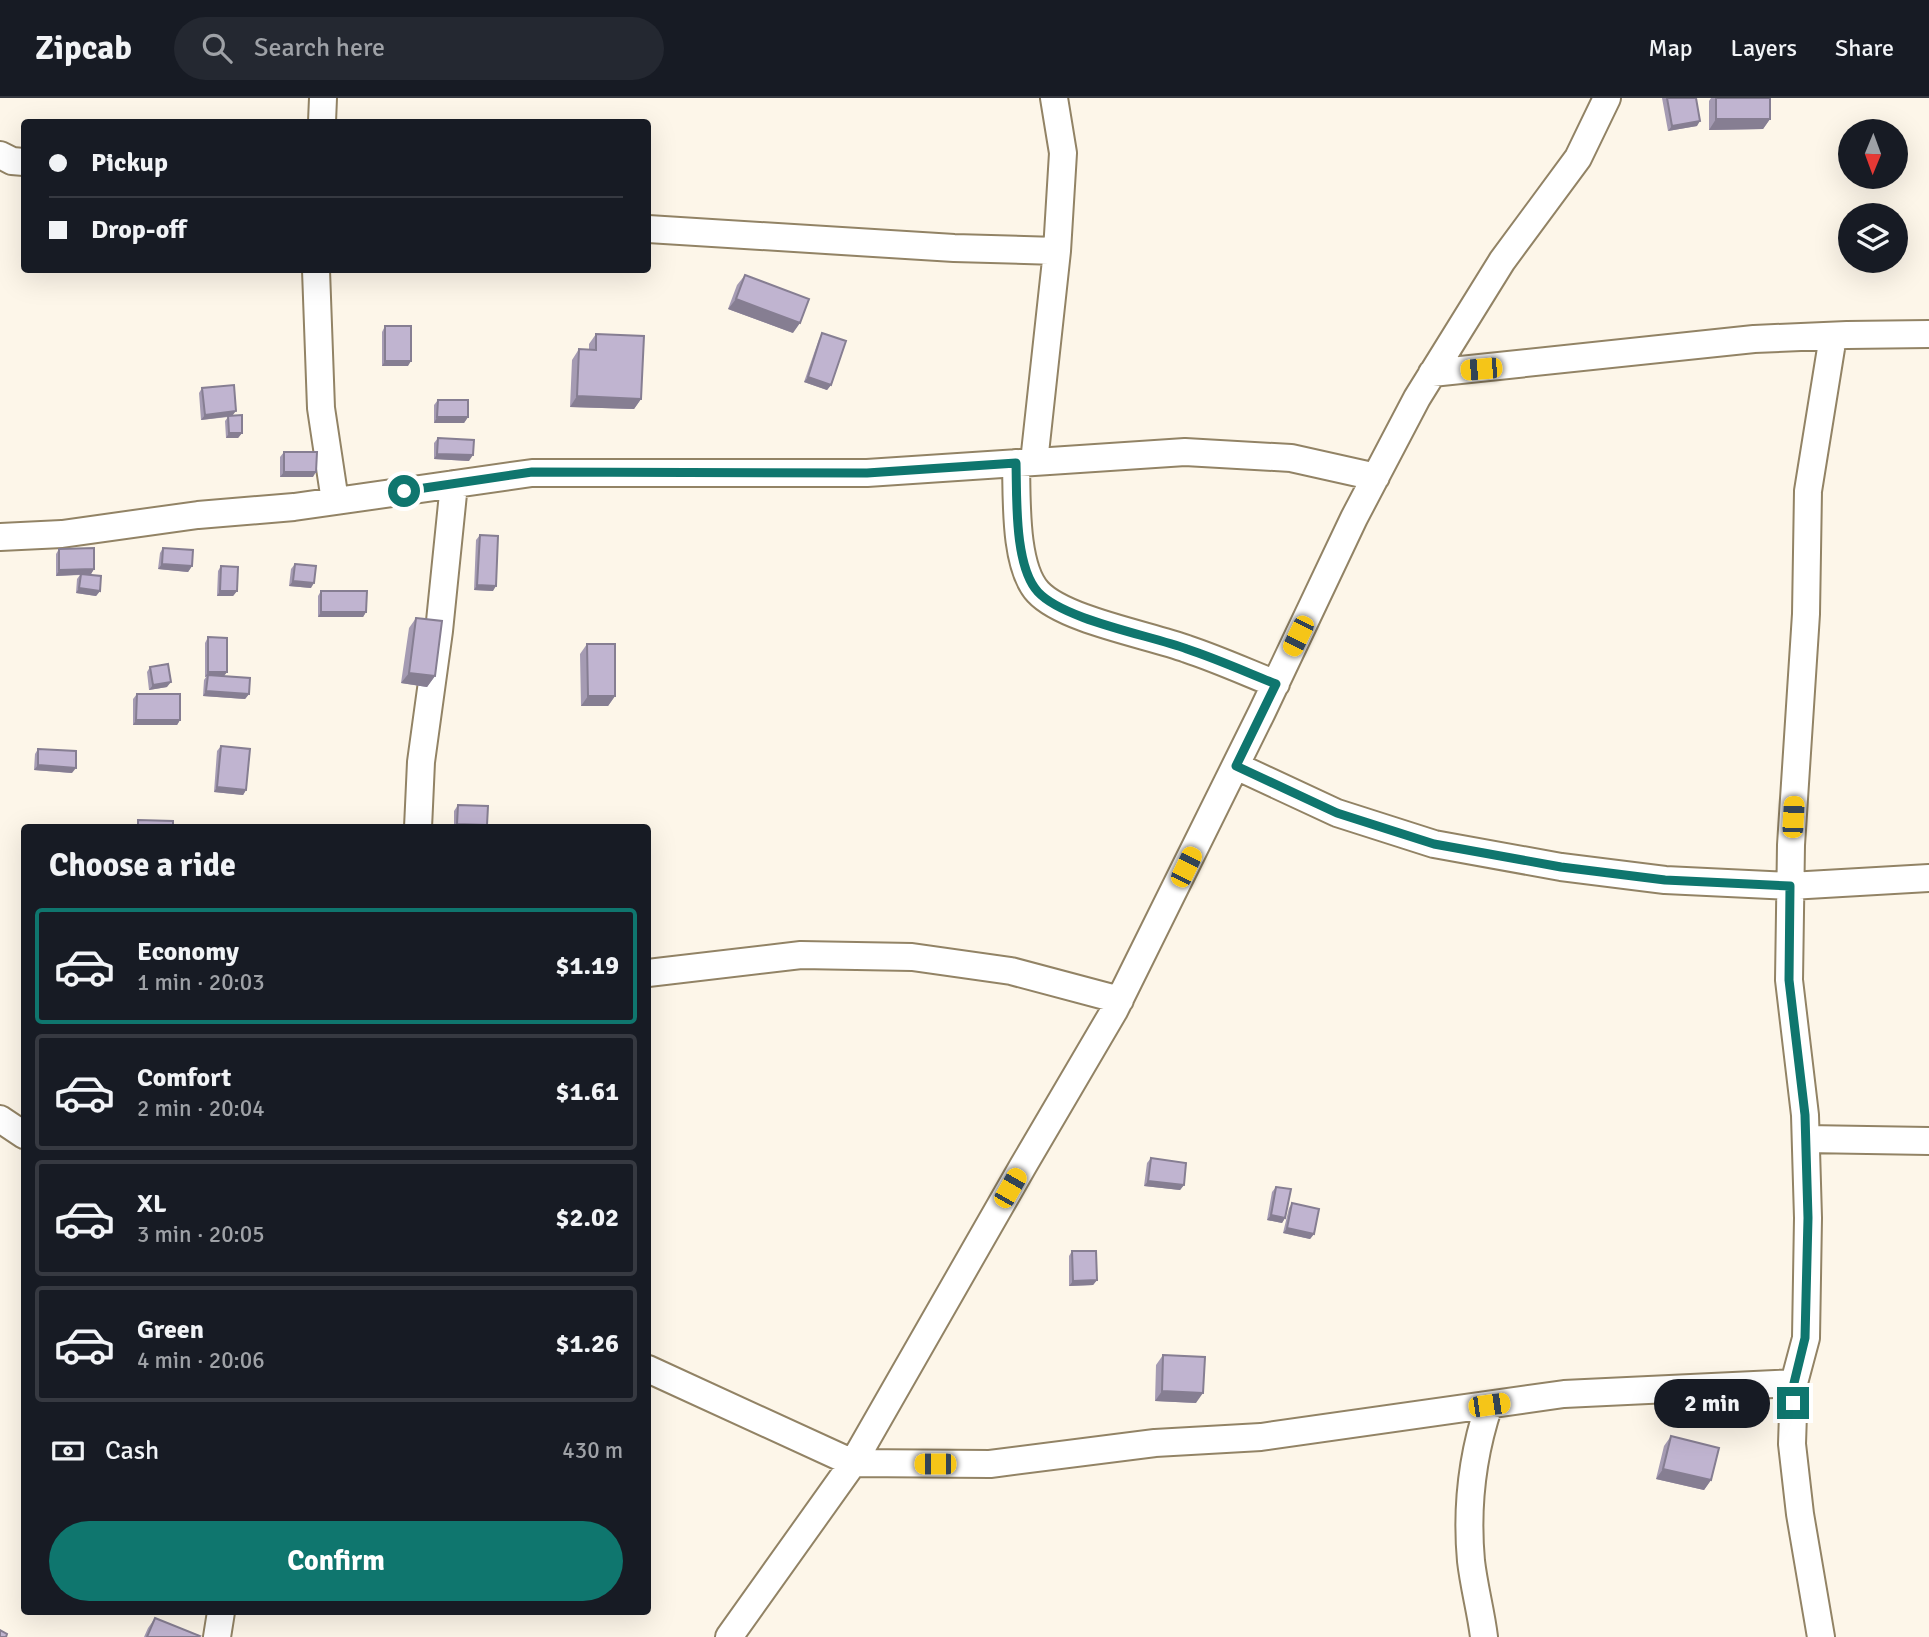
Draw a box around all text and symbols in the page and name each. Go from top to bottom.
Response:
search box [174,17,664,80]
text: Zipcab [35,28,132,69]
icon: search [198,29,236,67]
text: Search here [254,32,385,64]
text: Map [1648,33,1693,63]
text: Layers [1731,33,1797,63]
text: Share [1835,33,1894,63]
north arrow [1838,119,1908,189]
map controls [1838,119,1908,273]
text: Pickup [91,147,168,179]
button: layers [1838,203,1908,273]
text: Drop-off [91,214,187,246]
car [1460,357,1503,381]
route start [388,475,420,507]
car [1280,613,1317,659]
car [1782,795,1805,839]
car [1168,844,1205,890]
text: Choose a ride [49,846,236,885]
icon: car [53,935,116,998]
text: Economy [137,936,239,968]
text: $1.19 [555,950,619,982]
text: 1 min · 20:03 [137,968,265,997]
icon: car [53,1061,116,1124]
text: Comfort [137,1062,231,1094]
text: $1.61 [555,1076,619,1108]
text: 2 min · 20:04 [137,1094,265,1123]
car [991,1165,1030,1211]
icon: car [53,1187,116,1250]
text: XL [137,1188,167,1220]
text: $2.02 [555,1202,619,1234]
text: 3 min · 20:05 [137,1220,265,1249]
icon: car [53,1313,116,1376]
text: Green [137,1314,204,1346]
text: $1.26 [555,1328,619,1360]
text: 4 min · 20:06 [137,1346,265,1375]
callout: 2 min [1653,1378,1769,1428]
route end [1777,1387,1809,1419]
text: 2 min [1684,1389,1740,1418]
car [1467,1392,1512,1418]
icon: cash [49,1432,87,1470]
text: Cash [105,1435,159,1467]
text: 430 m [562,1436,623,1465]
car [915,1454,957,1475]
button: Confirm [49,1521,623,1601]

